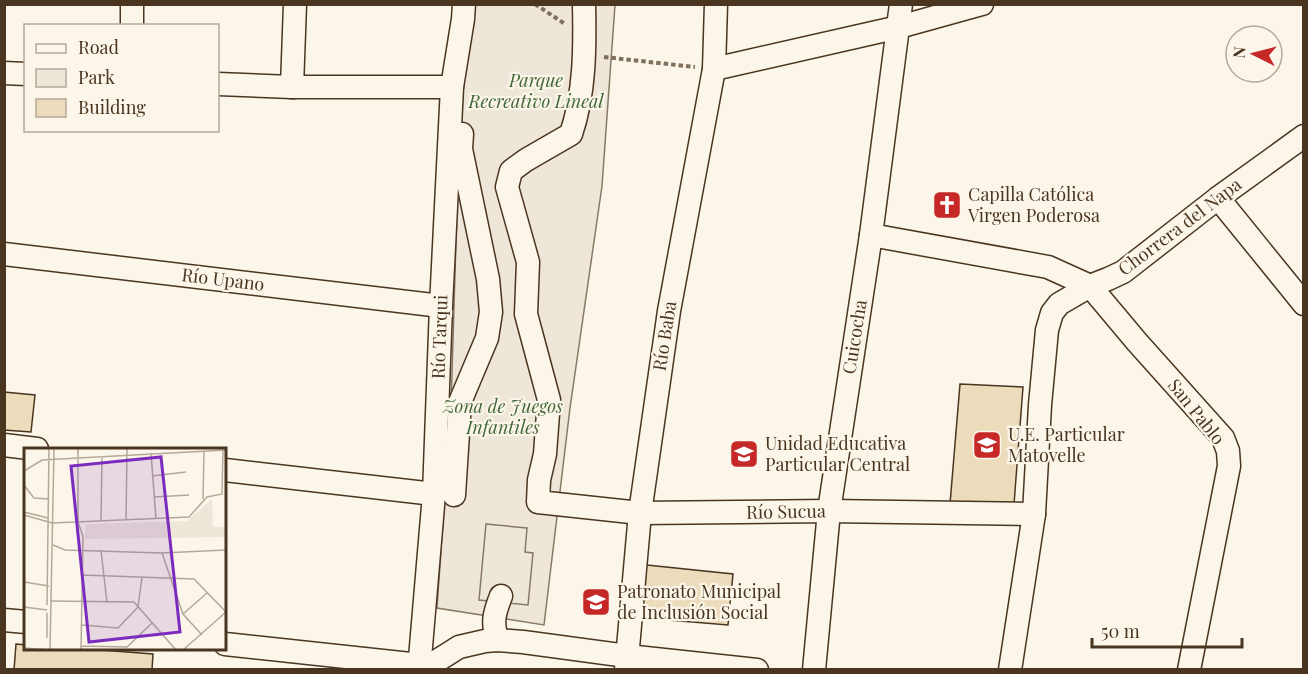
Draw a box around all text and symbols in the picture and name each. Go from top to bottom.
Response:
legend [24,24,219,132]
north arrow [1224,24,1284,84]
text: Road [78,35,119,59]
text: N [1228,45,1250,59]
text: Park [78,65,115,89]
park label: Parque Recreativo Lineal [468,68,604,113]
text: Building [78,95,146,119]
street label: Chorrera del Napa [1113,172,1246,281]
place label: Capilla Católica Virgen Poderosa [967,182,1100,227]
church icon: Capilla Católica Virgen Poderosa [931,189,963,221]
street label: Río Upano [180,262,266,296]
street label: Río Tarqui [426,294,452,379]
street label: Cuicocha [836,298,872,376]
street label: Río Baba [647,299,681,373]
street label: San Pablo [1163,373,1231,449]
park label: Zona de Juegos Infantiles [442,394,563,439]
place label: U.E. Particular Matovelle [1008,422,1125,467]
school or university icon: U.E. Particular Matovelle [971,429,1003,461]
place label: Unidad Educativa Particular Central [765,431,910,476]
school or university icon: Unidad Educativa Particular Central [728,438,760,470]
inset map [24,448,226,650]
street label: Río Sucua [746,498,826,524]
place label: Patronato Municipal de Inclusión Social [617,579,781,624]
school or university icon: Patronato Municipal de Inclusión Social [580,586,612,618]
scale bar [1092,611,1242,649]
text: 50 m [1101,619,1140,643]

